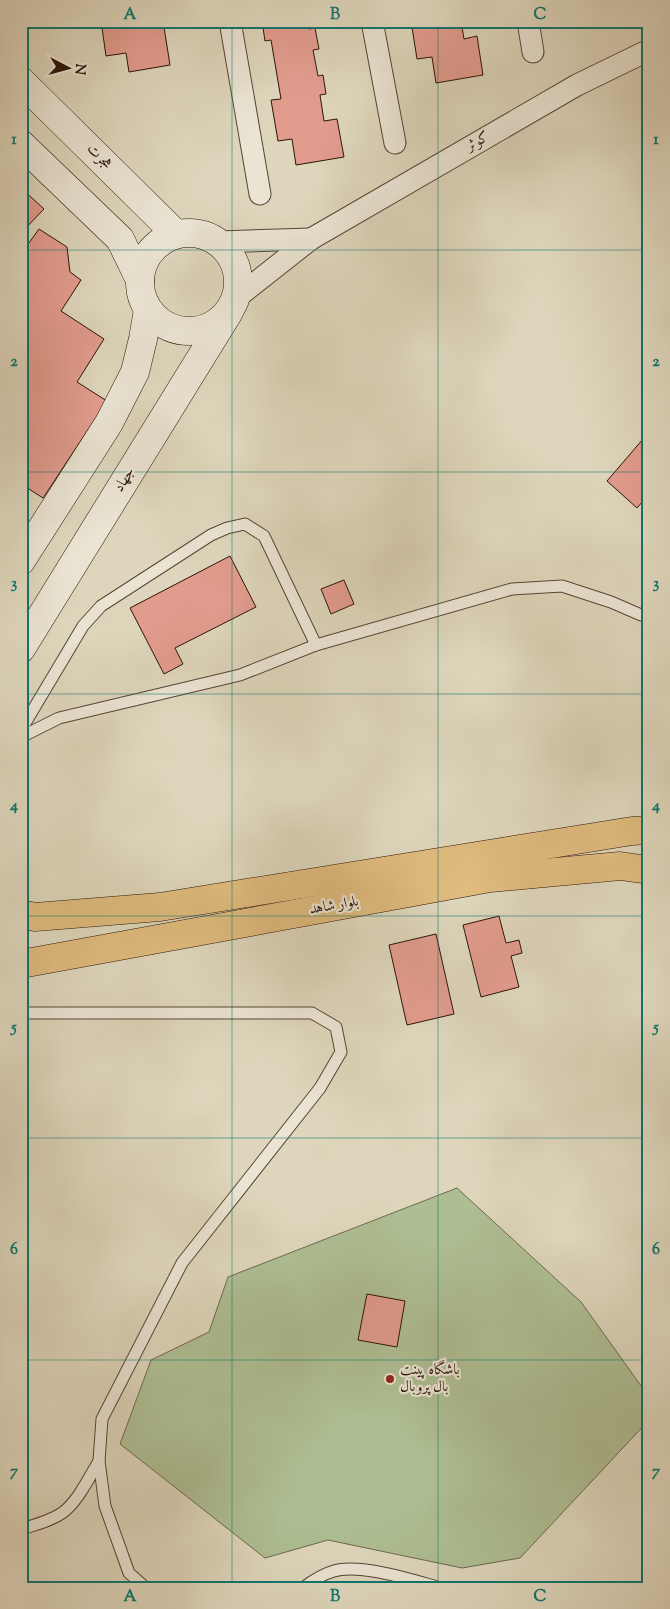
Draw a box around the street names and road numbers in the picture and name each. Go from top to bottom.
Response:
street label: کوثر [461,127,494,158]
street label: هجرت [81,139,117,175]
street label: جهاد [109,463,141,497]
street label: بلوار شاهد [308,891,360,921]

